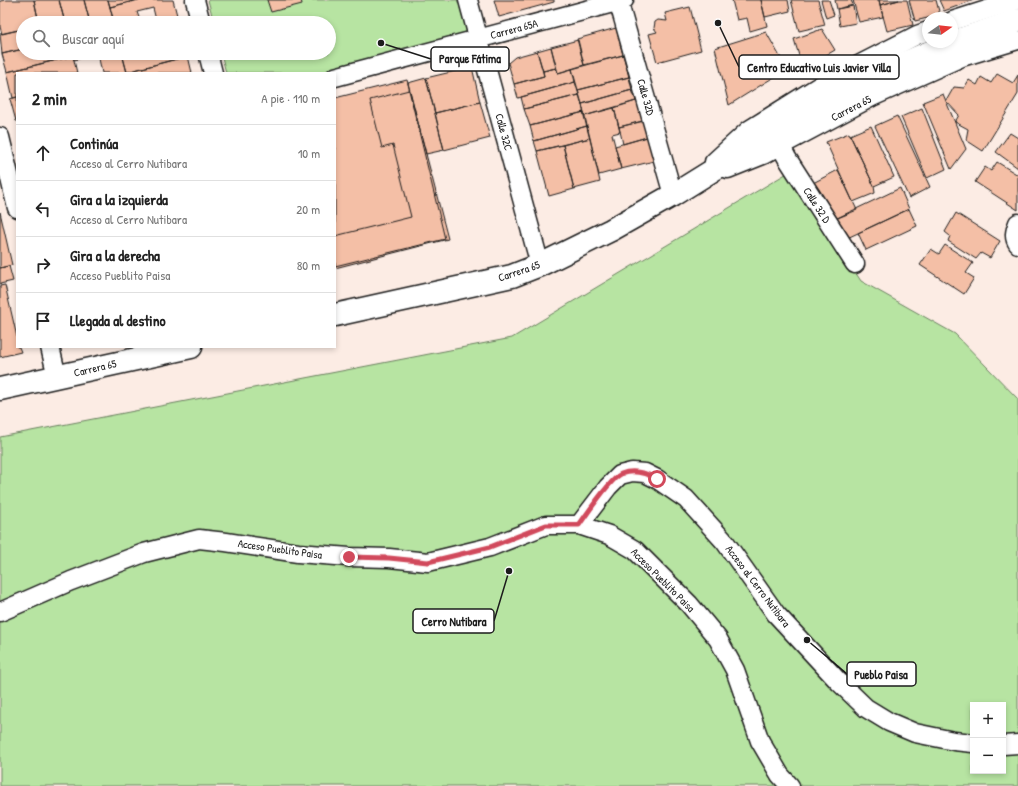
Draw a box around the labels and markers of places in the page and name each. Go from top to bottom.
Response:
callout: Parque Fátima [431,47,509,71]
callout: Centro Educativo Luis Javier Villa [739,55,899,79]
callout: Cerro Nutibara [413,609,494,633]
callout: Pueblo Paisa [847,662,916,686]

